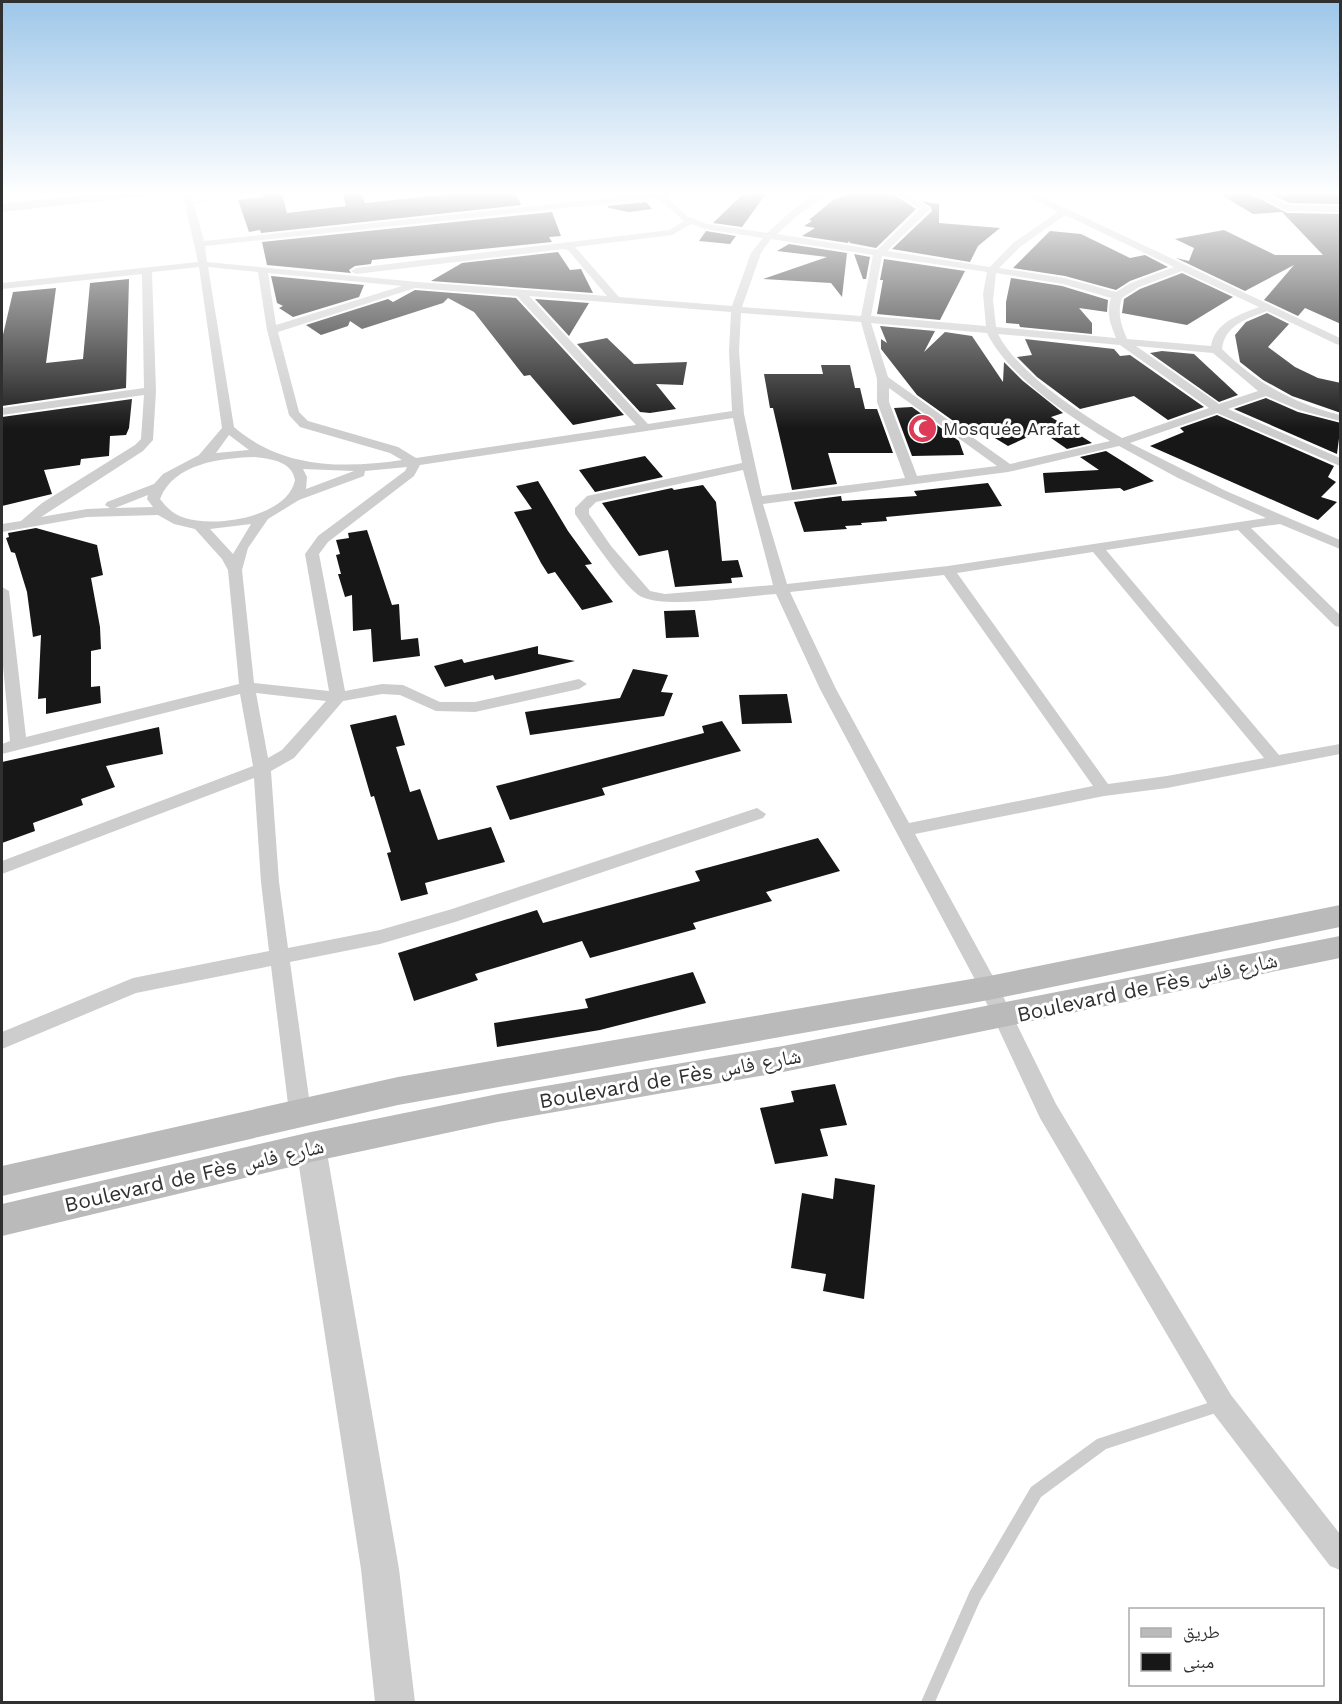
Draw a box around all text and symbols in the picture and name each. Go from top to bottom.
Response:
mosque icon: Mosquée Arafat [906,412,938,444]
place label: Mosquée Arafat [943,418,1081,439]
street label: Boulevard de Fès شارع فاس [1015,947,1280,1028]
street label: Boulevard de Fès شارع فاس [537,1043,803,1114]
street label: Boulevard de Fès شارع فاس [62,1133,326,1218]
legend [1129,1608,1324,1686]
text: طريق [1183,1621,1220,1643]
text: مبنى [1183,1651,1214,1673]

